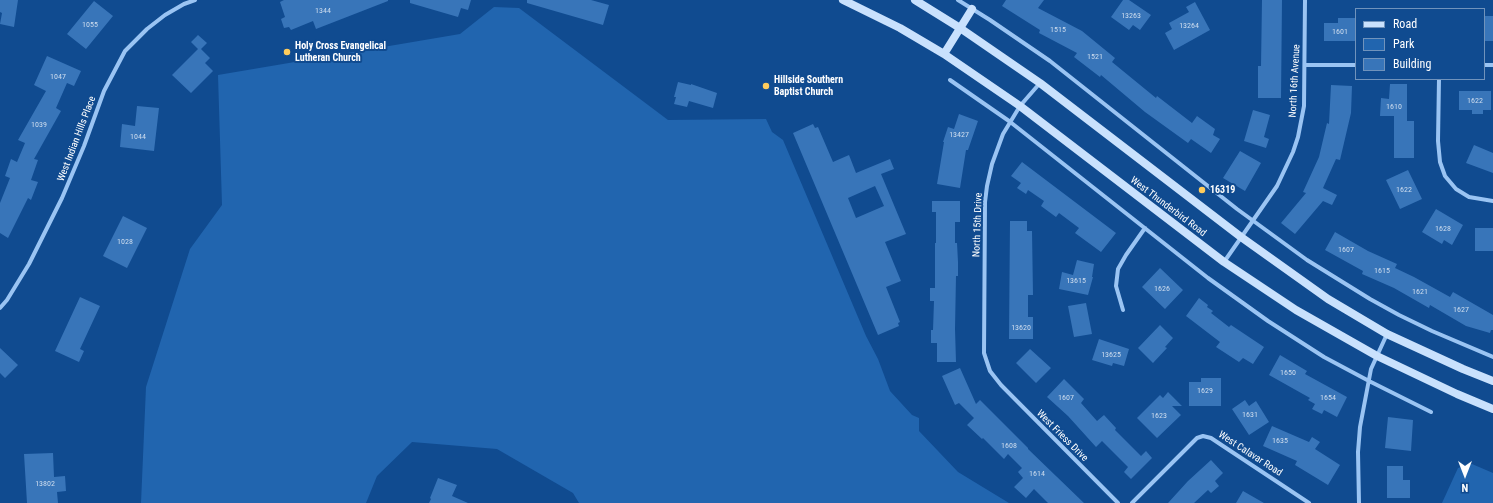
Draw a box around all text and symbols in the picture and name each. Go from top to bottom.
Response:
house number: 1344 [315,6,331,16]
legend [1355,8,1485,80]
house number: 13263 [1121,11,1141,21]
text: Road [1393,17,1417,31]
house number: 1055 [82,20,98,30]
house number: 13264 [1179,21,1199,31]
house number: 1515 [1050,25,1066,35]
house number: 1601 [1332,27,1348,37]
text: Park [1393,37,1414,51]
place label: Holy Cross Evangelical Lutheran Church [295,40,386,64]
street label: North 16th Avenue [1287,44,1303,118]
marker: Holy Cross Evangelical Lutheran Church [282,47,292,57]
house number: 1521 [1087,52,1103,62]
text: Building [1393,57,1431,71]
house number: 1047 [50,72,66,82]
place label: Hillside Southern Baptist Church [774,74,843,98]
marker: Hillside Southern Baptist Church [761,81,771,91]
street label: West Indian Hills Place [55,95,99,183]
house number: 1622 [1467,96,1483,106]
house number: 1610 [1386,102,1402,112]
house number: 1039 [31,120,47,130]
house number: 13427 [949,130,969,140]
house number: 1044 [130,132,146,142]
street label: West Thunderbird Road [1128,175,1208,239]
place label: 16319 [1210,184,1235,196]
marker: 16319 [1197,185,1207,195]
house number: 1622 [1396,185,1412,195]
street label: North 15th Drive [971,193,985,257]
house number: 1628 [1435,224,1451,234]
house number: 1028 [117,237,133,247]
house number: 1607 [1338,245,1354,255]
house number: 1615 [1374,266,1390,276]
house number: 13615 [1066,276,1086,286]
house number: 1626 [1154,284,1170,294]
house number: 1621 [1412,287,1428,297]
house number: 1627 [1453,305,1469,315]
house number: 13620 [1011,323,1031,333]
house number: 13625 [1101,350,1121,360]
house number: 1650 [1280,368,1296,378]
house number: 1629 [1197,386,1213,396]
house number: 1607 [1058,393,1074,403]
house number: 1654 [1320,393,1336,403]
street label: West Friess Drive [1034,408,1090,464]
house number: 1631 [1242,410,1258,420]
house number: 1623 [1151,411,1167,421]
street label: West Calavar Road [1216,429,1284,479]
house number: 1635 [1272,436,1288,446]
house number: 1608 [1001,441,1017,451]
north arrow [1445,455,1485,495]
house number: 1614 [1029,469,1045,479]
house number: 13802 [35,479,55,489]
text: N [1462,481,1468,494]

